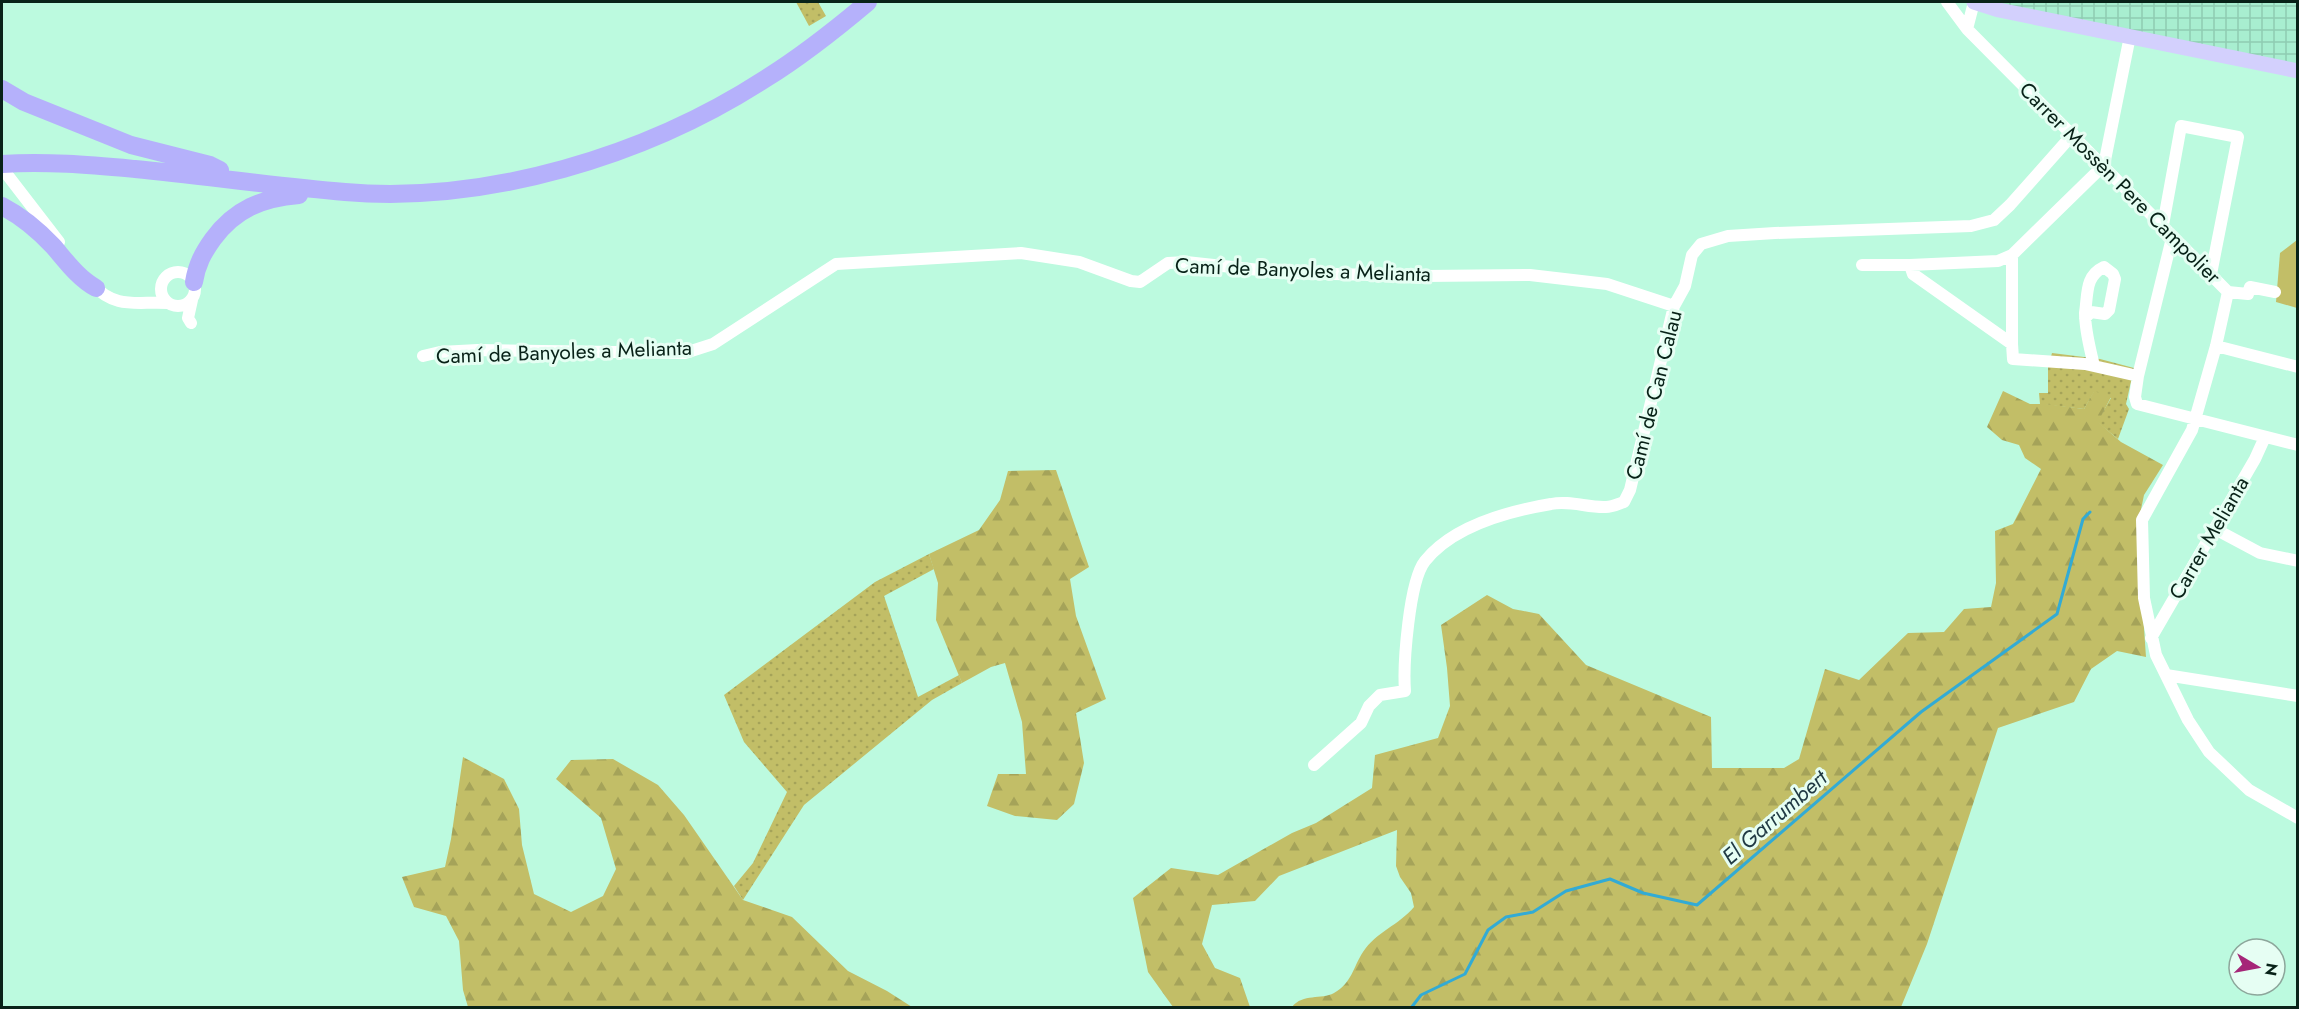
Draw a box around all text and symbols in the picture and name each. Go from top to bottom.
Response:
street label: Carrer Mossèn Pere Campolier [2012,75,2228,291]
street label: Camí de Banyoles a Melianta [1175,251,1431,289]
street label: Camí de Can Calau [1618,307,1690,483]
street label: Camí de Banyoles a Melianta [436,333,692,371]
street label: Carrer Melianta [2162,471,2256,605]
water label: El Garrumbert [1714,761,1835,872]
north arrow [2227,937,2287,997]
text: N [2259,961,2284,978]

